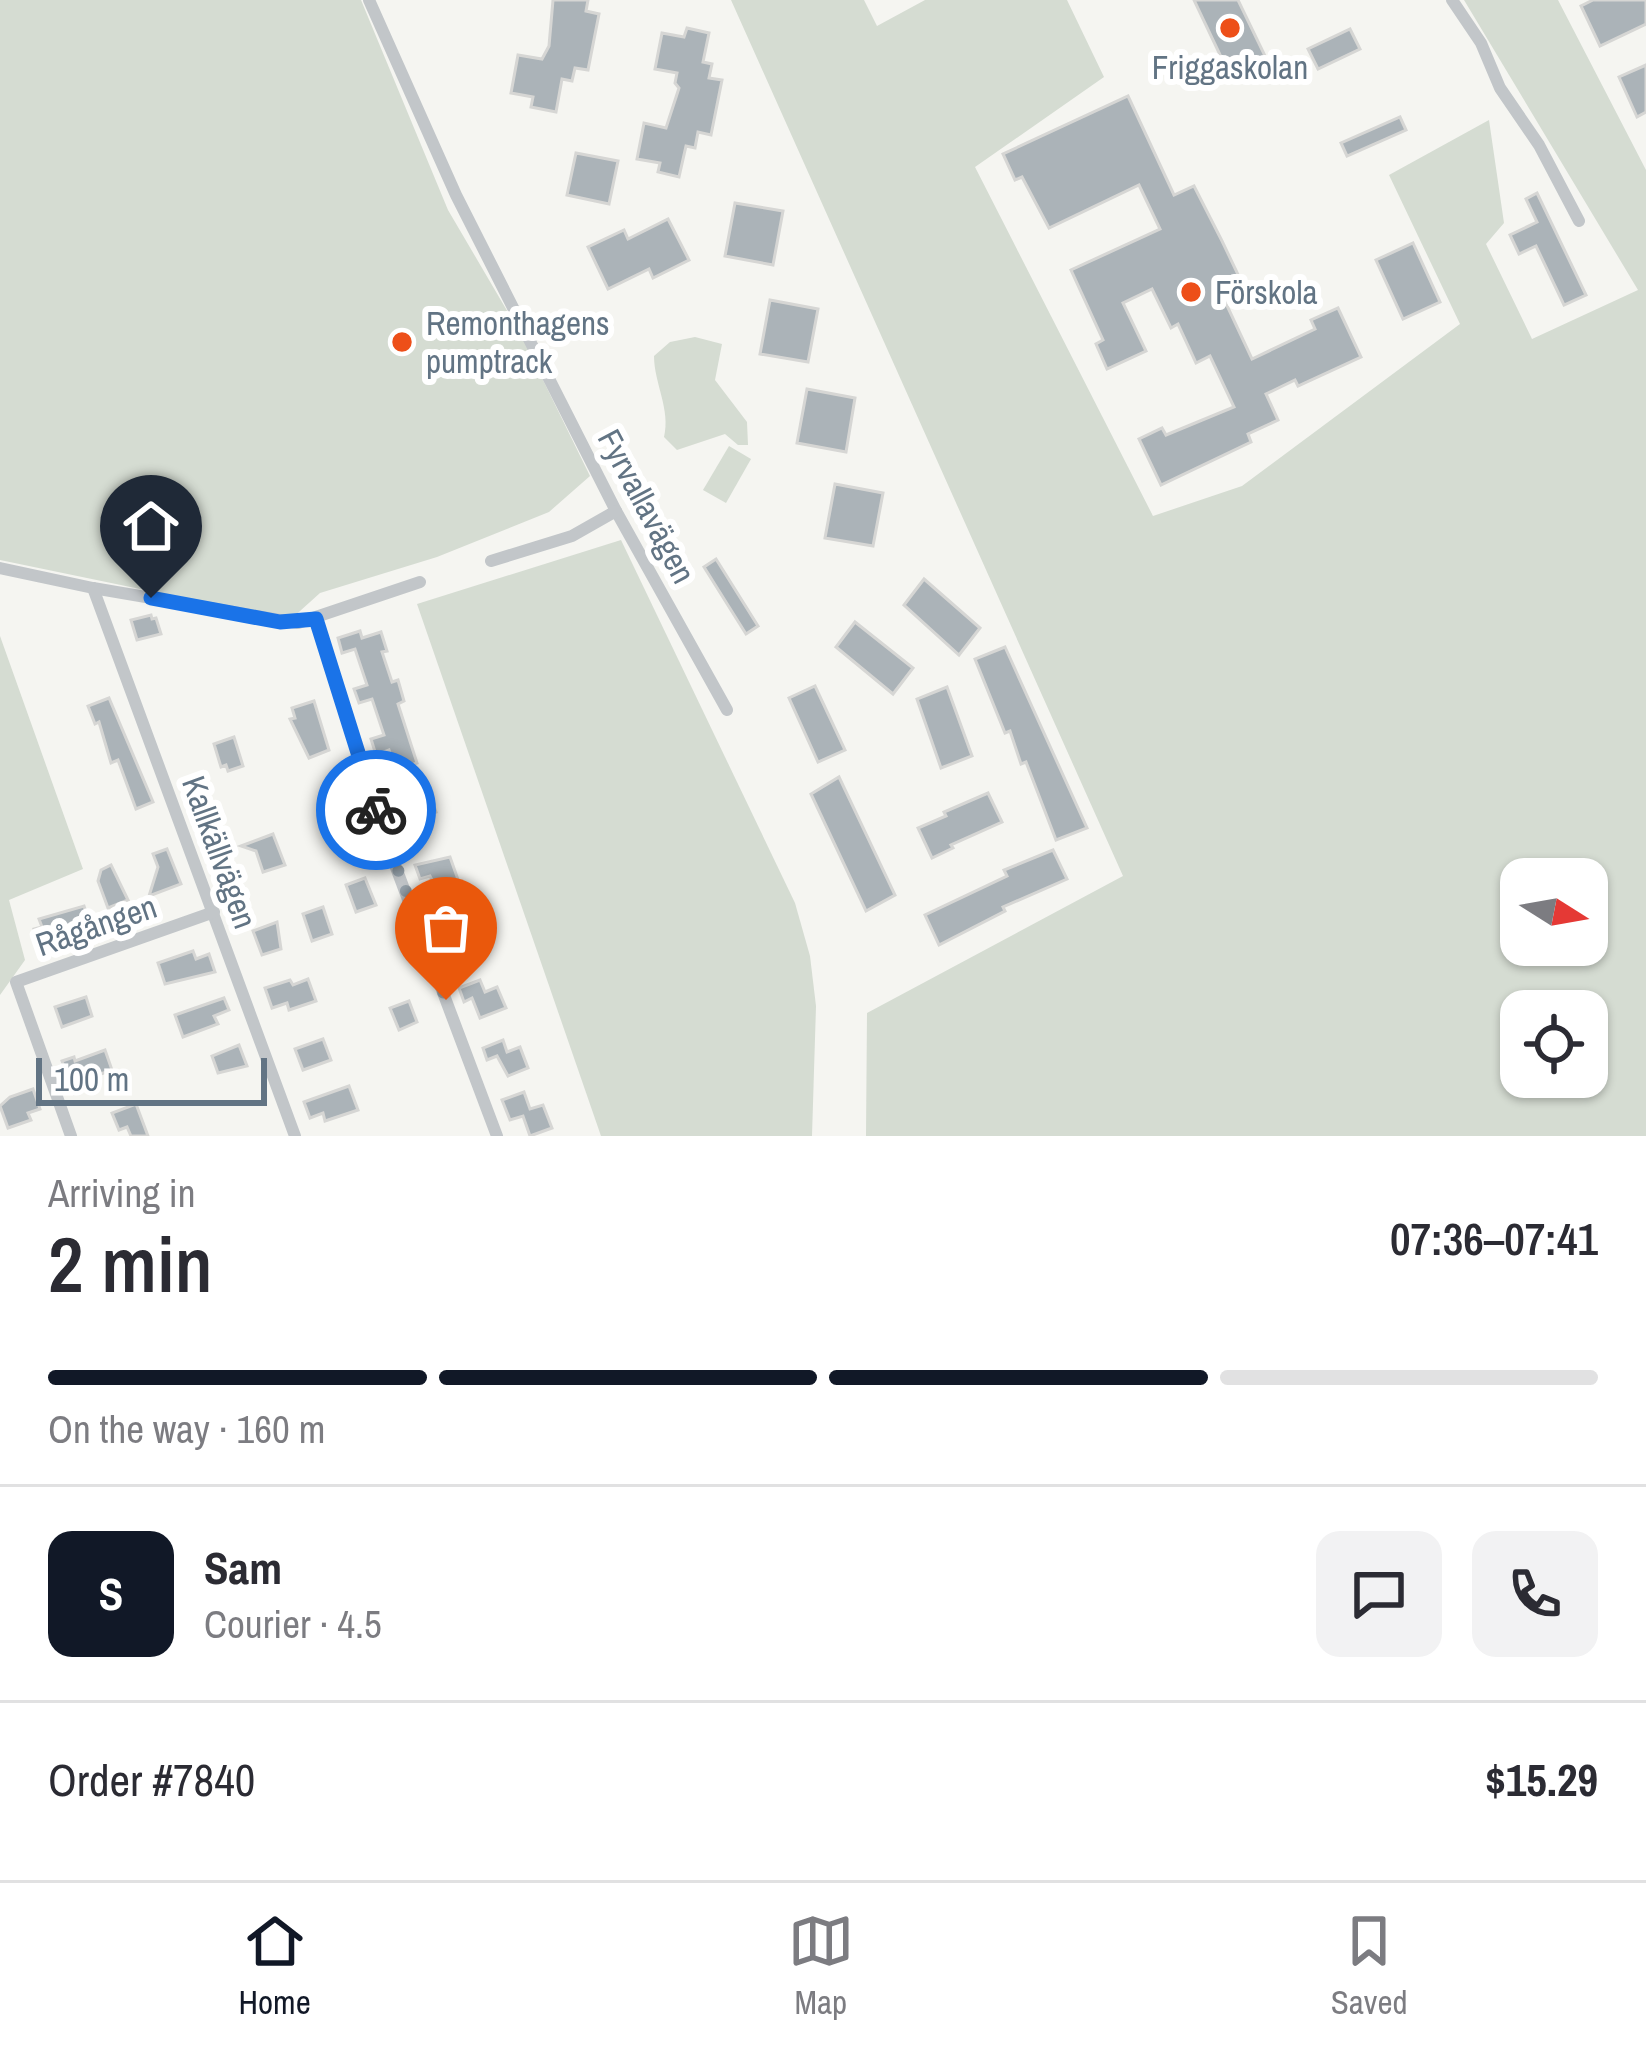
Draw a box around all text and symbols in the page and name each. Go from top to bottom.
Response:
marker: Friggaskolan [1217,15,1243,41]
place label: Friggaskolan [1152,45,1308,89]
place label: Förskola [1215,270,1317,314]
marker: Förskola [1178,279,1204,305]
place label: Remonthagens pumptrack [426,301,610,383]
marker: Remonthagens pumptrack [389,329,415,355]
street label: Fyrvallavägen [588,421,706,591]
pin [100,475,202,598]
icon: home [118,493,184,559]
courier [316,750,436,870]
street label: Kallkällvägen [172,770,268,934]
icon: bike [343,777,409,843]
north arrow [1500,858,1608,966]
map controls [1500,858,1608,1098]
pin [395,877,497,1000]
street label: Rågången [30,884,162,966]
icon: bag [413,895,479,961]
button: locate [1500,990,1608,1098]
scale bar [36,1052,267,1105]
text: 100 m [54,1057,129,1101]
text: Arriving in [48,1167,196,1219]
text: 07:36–07:41 [1390,1208,1598,1269]
text: 2 min [48,1211,213,1316]
text: On the way · 160 m [48,1403,325,1455]
button: chat [1316,1531,1442,1657]
button: phone [1472,1531,1598,1657]
text: Sam [204,1537,282,1598]
text: S [99,1563,123,1624]
text: Courier · 4.5 [204,1598,382,1650]
text: Order #7840 [48,1749,255,1810]
text: $15.29 [1485,1749,1598,1810]
tab: Home [239,1908,311,2024]
tab: Map [788,1908,854,2024]
tab: Saved [1331,1908,1407,2024]

